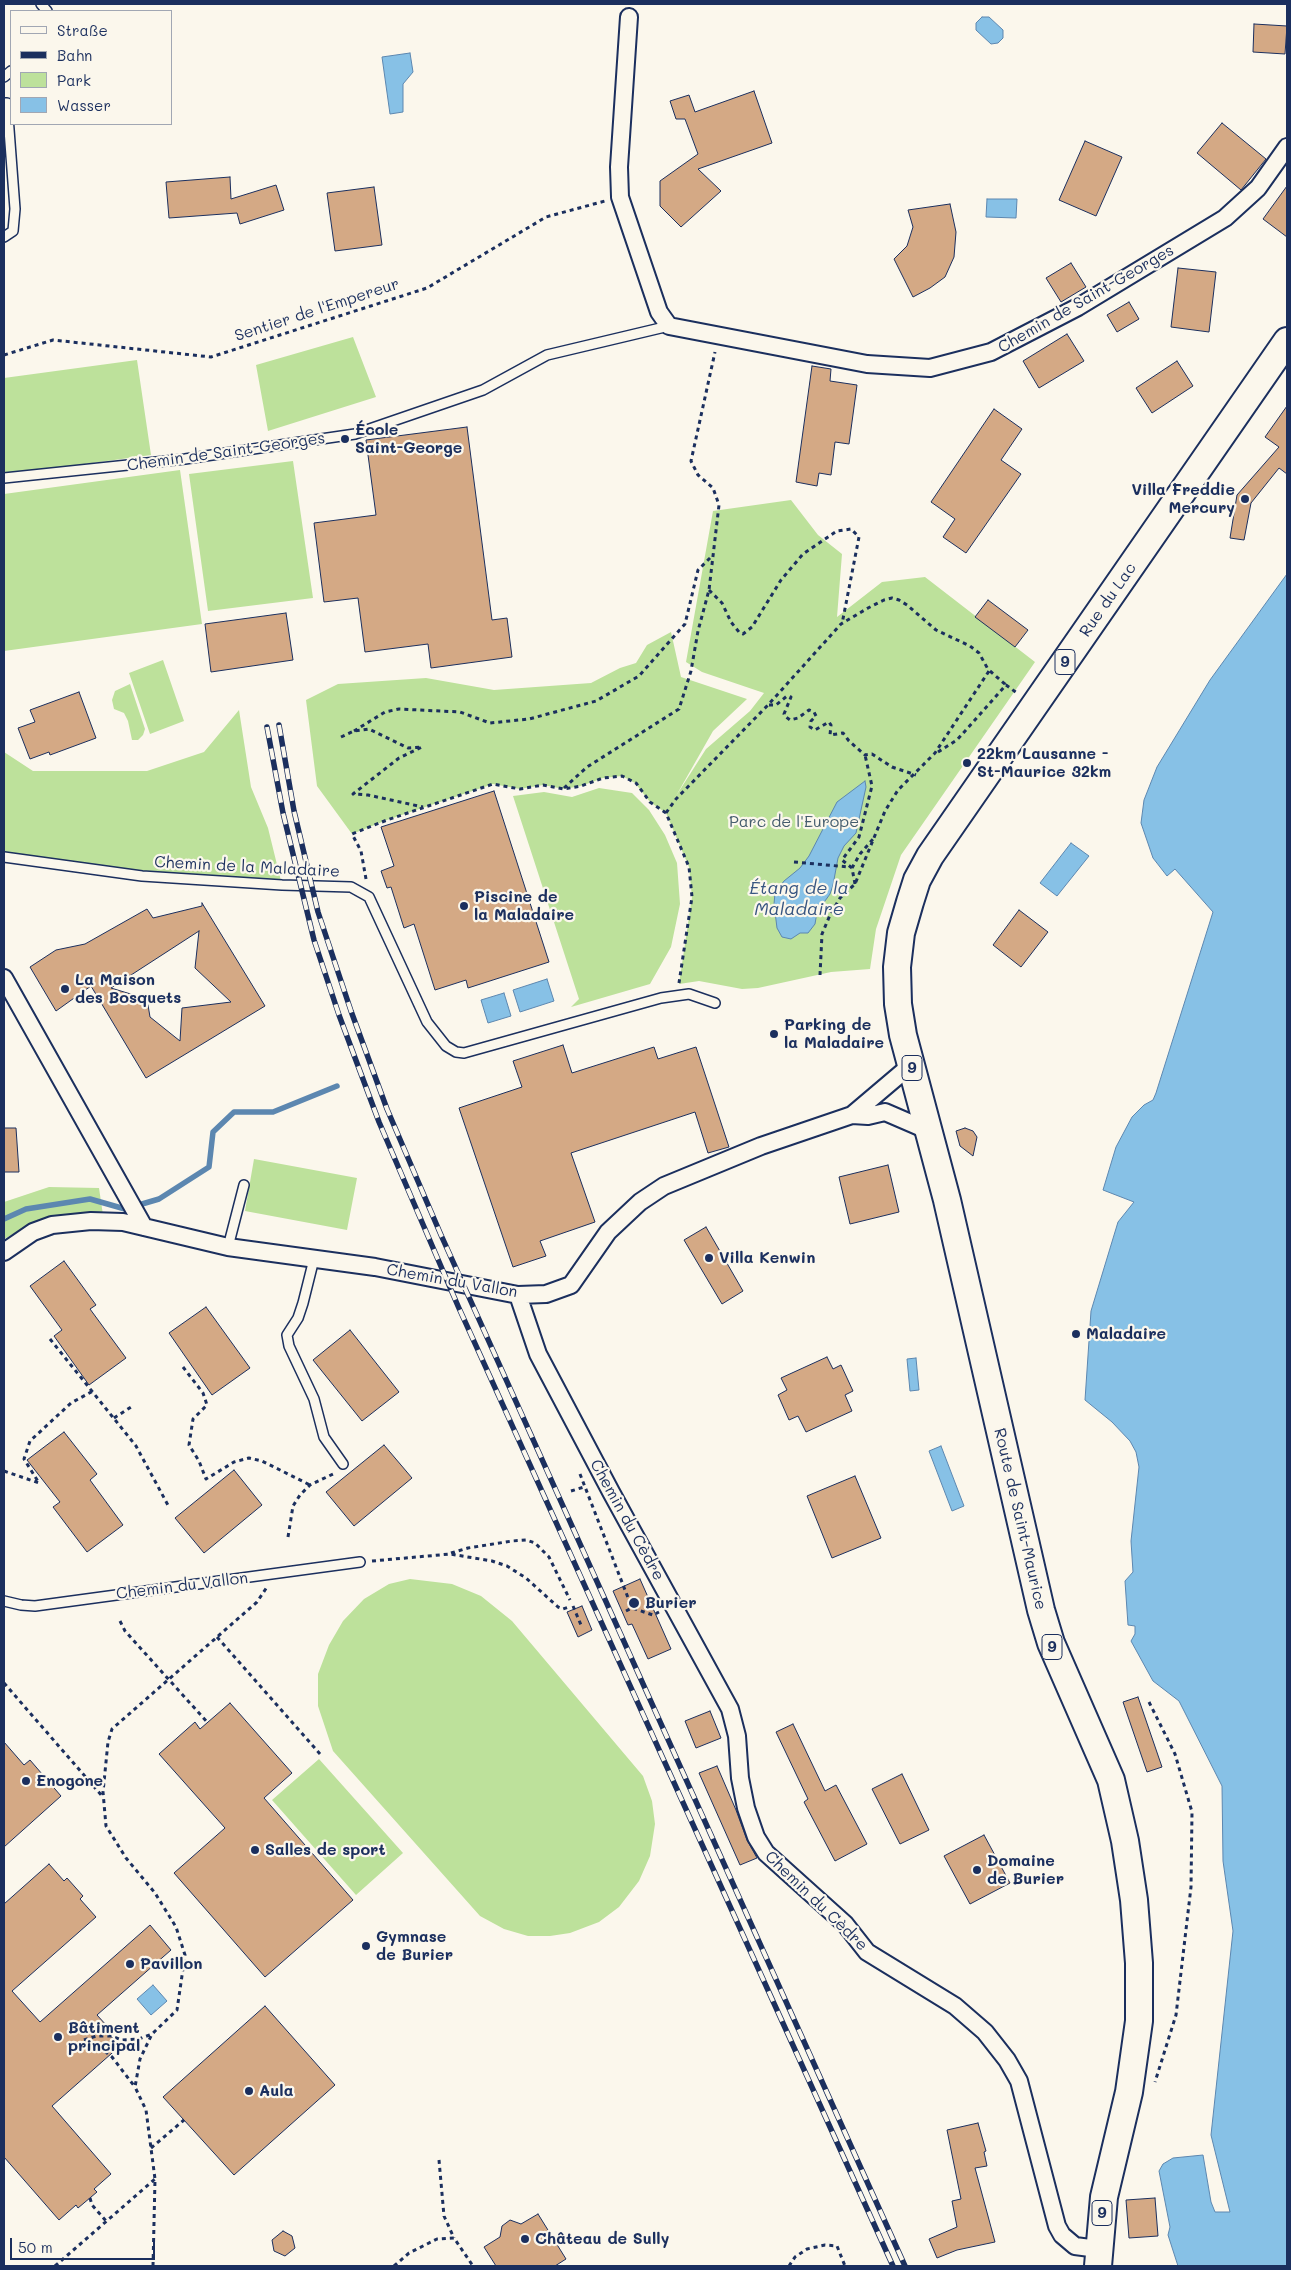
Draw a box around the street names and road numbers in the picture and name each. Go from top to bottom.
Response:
street label: Chemin de Saint-Georges [995,241,1177,357]
street label: Sentier de l'Empereur [232,274,402,346]
street label: Chemin de Saint-Georges [126,429,326,475]
street label: Rue du Lac [1076,559,1140,641]
road number: 9 [1055,650,1075,674]
street label: Chemin de la Maladaire [154,853,340,881]
road number: 9 [902,1056,922,1080]
street label: Chemin du Vallon [385,1260,519,1302]
street label: Route de Saint-Maurice [990,1426,1050,1612]
street label: Chemin du Cèdre [586,1456,668,1584]
street label: Chemin du Vallon [115,1568,249,1604]
road number: 9 [1042,1634,1062,1660]
street label: Chemin du Cèdre [761,1847,871,1955]
road number: 9 [1092,2200,1112,2226]

